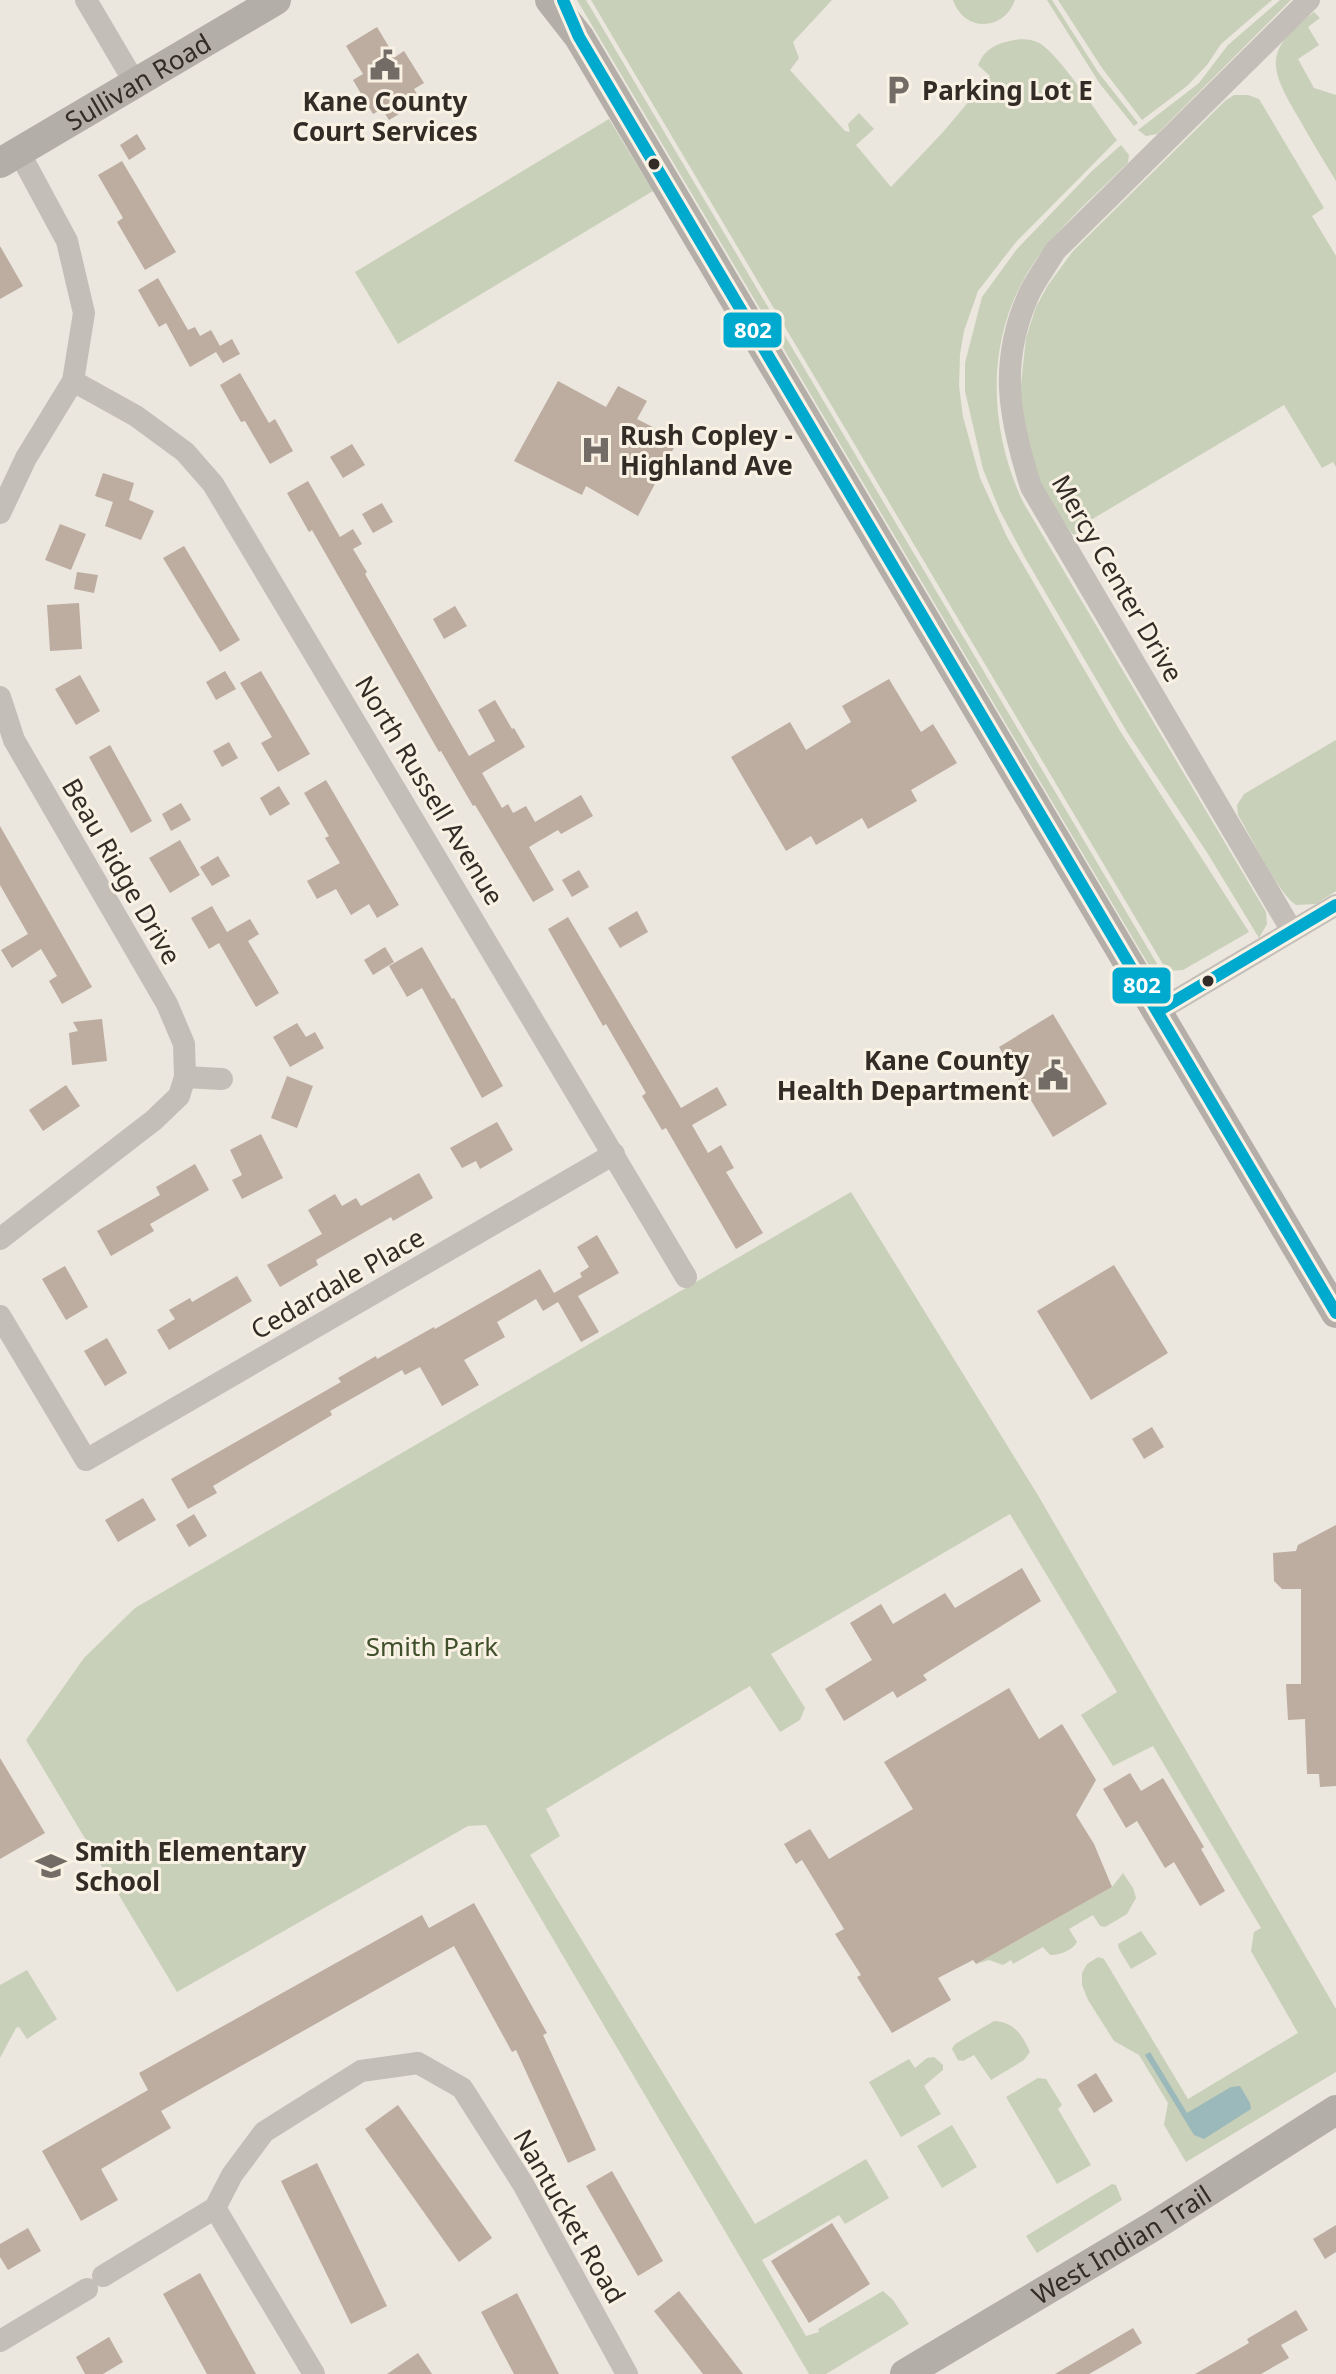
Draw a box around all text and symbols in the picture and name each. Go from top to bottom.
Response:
street label: Sullivan Road [58,25,217,139]
public building icon: Kane County Court Services [368,48,402,82]
place label: Parking Lot E [922,72,1093,108]
parking icon: Parking Lot E [881,73,915,107]
place label: Kane County Court Services [292,83,478,149]
unlabelled marker [646,156,662,172]
line badge: 802 [722,311,783,349]
text: 802 [734,314,772,344]
place label: Rush Copley - Highland Ave [620,417,793,483]
hospital icon: Rush Copley - Highland Ave [579,433,613,467]
street label: Mercy Center Drive [1044,468,1192,688]
street label: North Russell Avenue [347,669,513,911]
street label: Beau Ridge Drive [54,771,190,971]
line badge: 802 [1111,966,1172,1005]
text: 802 [1123,969,1161,999]
unlabelled marker [1200,973,1216,989]
place label: Kane County Health Department [777,1042,1029,1108]
public building icon: Kane County Health Department [1036,1058,1070,1092]
street label: Cedardale Place [244,1219,430,1347]
park label: Smith Park [366,1628,498,1664]
place label: Smith Elementary School [75,1833,306,1899]
school or university icon: Smith Elementary School [34,1849,68,1883]
street label: Nantucket Road [506,2122,634,2310]
street label: West Indian Trail [1025,2176,1218,2313]

